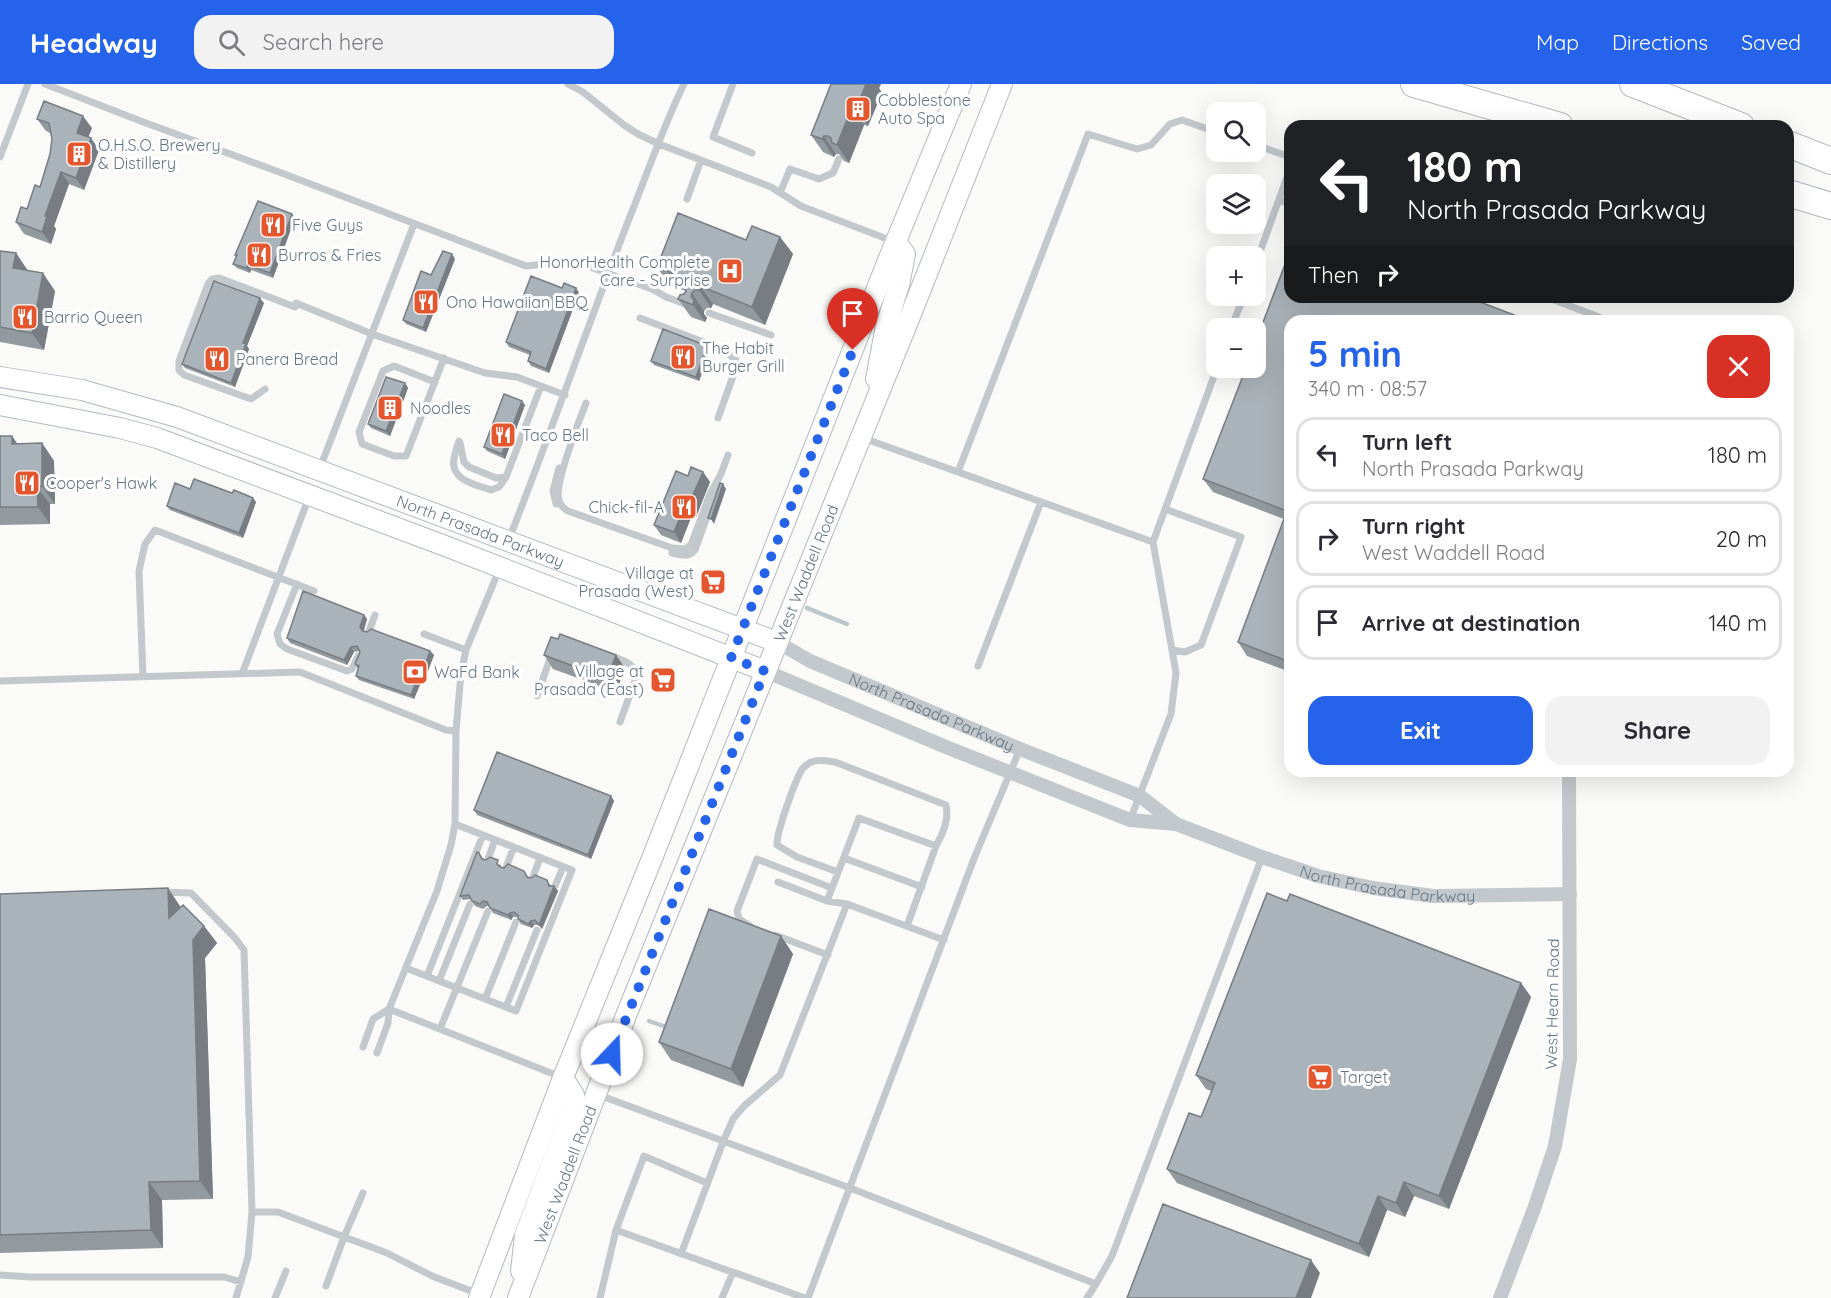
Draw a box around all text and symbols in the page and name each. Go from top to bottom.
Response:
search box [194,15,614,69]
text: Headway [30,25,158,60]
icon: search [215,26,248,59]
text: Search here [263,28,384,56]
text: Map [1536,29,1579,55]
text: Directions [1612,29,1708,55]
text: Saved [1741,29,1801,55]
place label: Cobblestone Auto Spa [878,90,971,128]
building icon: Cobblestone Auto Spa [843,94,873,124]
map controls [1206,102,1266,378]
button: search [1206,102,1266,162]
place label: O.H.S.O. Brewery & Distillery [98,135,221,173]
building icon: O.H.S.O. Brewery & Distillery [64,139,94,169]
text: 180 m [1407,140,1523,193]
icon: left [1308,144,1386,222]
button: layers [1206,174,1266,234]
text: North Prasada Parkway [1407,192,1706,226]
restaurant icon: Five Guys [258,210,288,240]
place label: Five Guys [292,215,363,235]
restaurant icon: Burros & Fries [244,240,274,270]
place label: Burros & Fries [278,245,381,265]
button: + [1206,246,1266,306]
place label: HonorHealth Complete Care - Surprise [540,252,710,290]
hospital icon: HonorHealth Complete Care - Surprise [715,256,745,286]
icon: right [1371,258,1404,291]
text: Then [1308,261,1359,289]
restaurant icon: Ono Hawaiian BBQ [411,287,441,317]
pin [827,288,878,350]
place label: Ono Hawaiian BBQ [446,292,588,312]
icon: arrive [836,297,869,330]
restaurant icon: Barrio Queen [10,302,40,332]
place label: Barrio Queen [44,307,143,327]
button: − [1206,318,1266,378]
text: 5 min [1308,331,1402,376]
button: close [1707,335,1770,398]
place label: The Habit Burger Grill [702,338,785,376]
restaurant icon: The Habit Burger Grill [668,342,698,372]
restaurant icon: Panera Bread [202,344,232,374]
place label: Panera Bread [236,349,338,369]
text: 340 m · 08:57 [1308,376,1427,401]
building icon: Noodles [375,393,405,423]
place label: Noodles [410,398,471,418]
restaurant icon: Taco Bell [488,420,518,450]
place label: Taco Bell [522,425,589,445]
text: Turn left [1362,428,1452,456]
icon: left [1311,438,1344,471]
text: 180 m [1708,441,1767,469]
text: North Prasada Parkway [1362,456,1584,481]
restaurant icon: Cooper's Hawk [12,468,42,498]
place label: Cooper's Hawk [46,473,157,493]
street label: North Prasada Parkway [394,490,567,571]
restaurant icon: Chick-fil-A [669,492,699,522]
place label: Chick-fil-A [589,497,664,517]
street label: West Waddell Road [769,501,843,645]
text: Turn right [1362,512,1466,540]
icon: right [1311,522,1344,555]
text: 20 m [1716,525,1767,553]
text: West Waddell Road [1362,540,1545,565]
place label: Village at Prasada (West) [579,563,694,601]
supermarket icon: Village at Prasada (West) [698,567,728,597]
icon: arrive [1311,606,1344,639]
text: Arrive at destination [1362,609,1580,637]
text: 140 m [1708,609,1767,637]
bank icon: WaFd Bank [400,657,430,687]
place label: Village at Prasada (East) [534,661,644,699]
place label: WaFd Bank [434,662,520,682]
supermarket icon: Village at Prasada (East) [648,665,678,695]
street label: North Prasada Parkway [846,668,1017,756]
button: Exit [1308,696,1533,765]
button: Share [1545,696,1770,765]
street label: North Prasada Parkway [1297,861,1475,906]
street label: West Hearn Road [1541,938,1563,1070]
position arrow [580,1022,644,1086]
supermarket icon: Target [1305,1062,1335,1092]
place label: Target [1340,1067,1388,1087]
street label: West Waddell Road [530,1103,601,1247]

